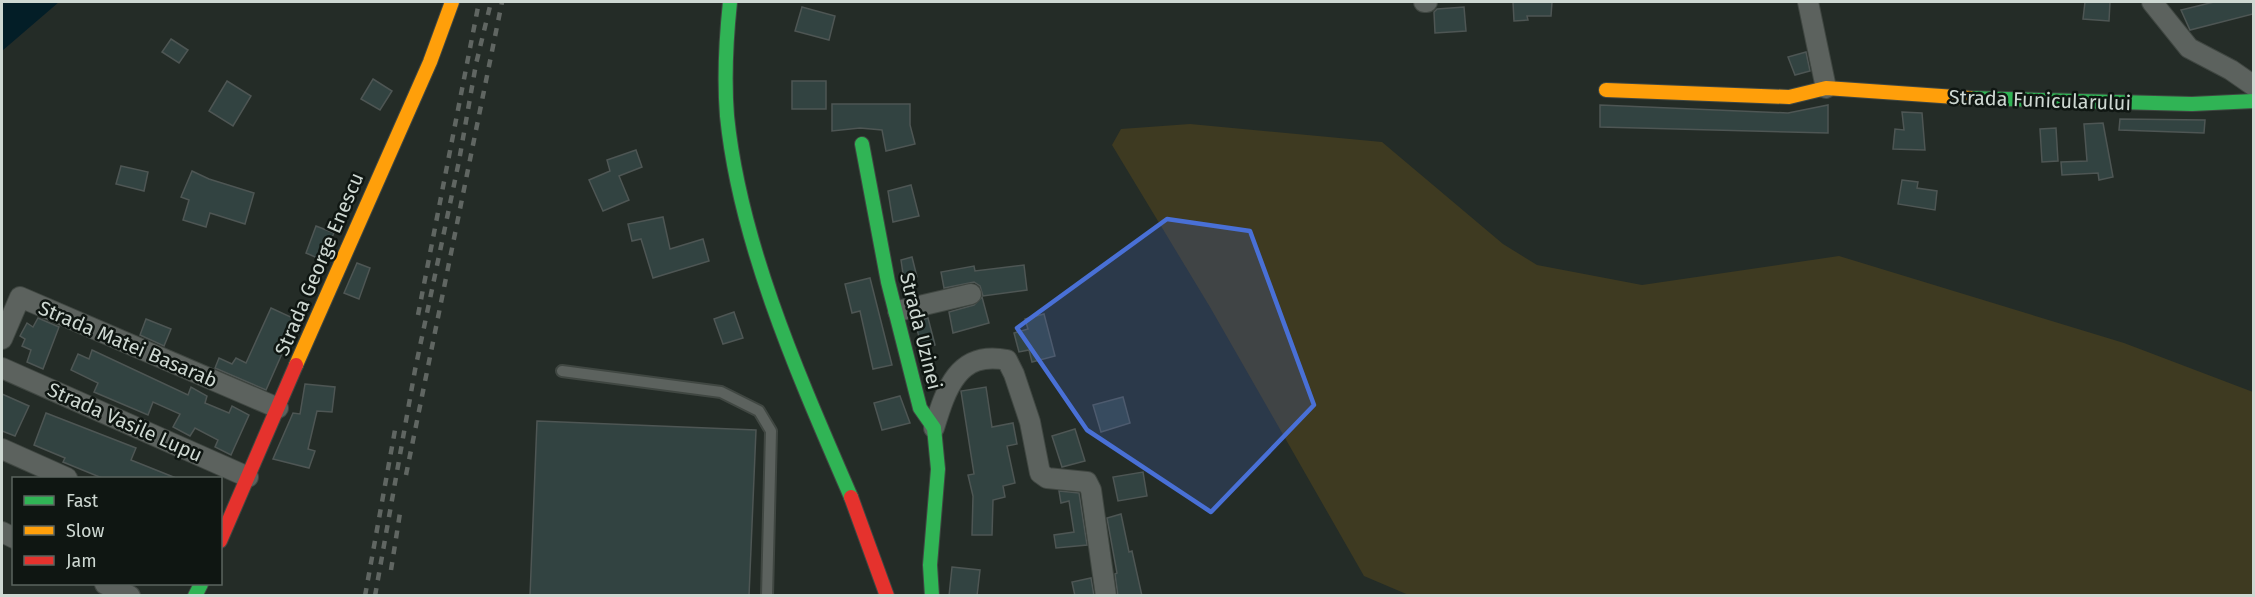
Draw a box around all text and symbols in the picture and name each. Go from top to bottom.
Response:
street label: Strada Funicularului [1948,85,2132,115]
street label: Strada George Enescu [270,169,368,359]
street label: Strada Uzinei [895,270,947,392]
street label: Strada Matei Basarab [35,295,221,393]
street label: Strada Vasile Lupu [44,377,206,467]
legend [12,477,222,585]
text: Fast [66,490,99,512]
text: Slow [66,520,105,542]
text: Jam [66,550,97,572]

